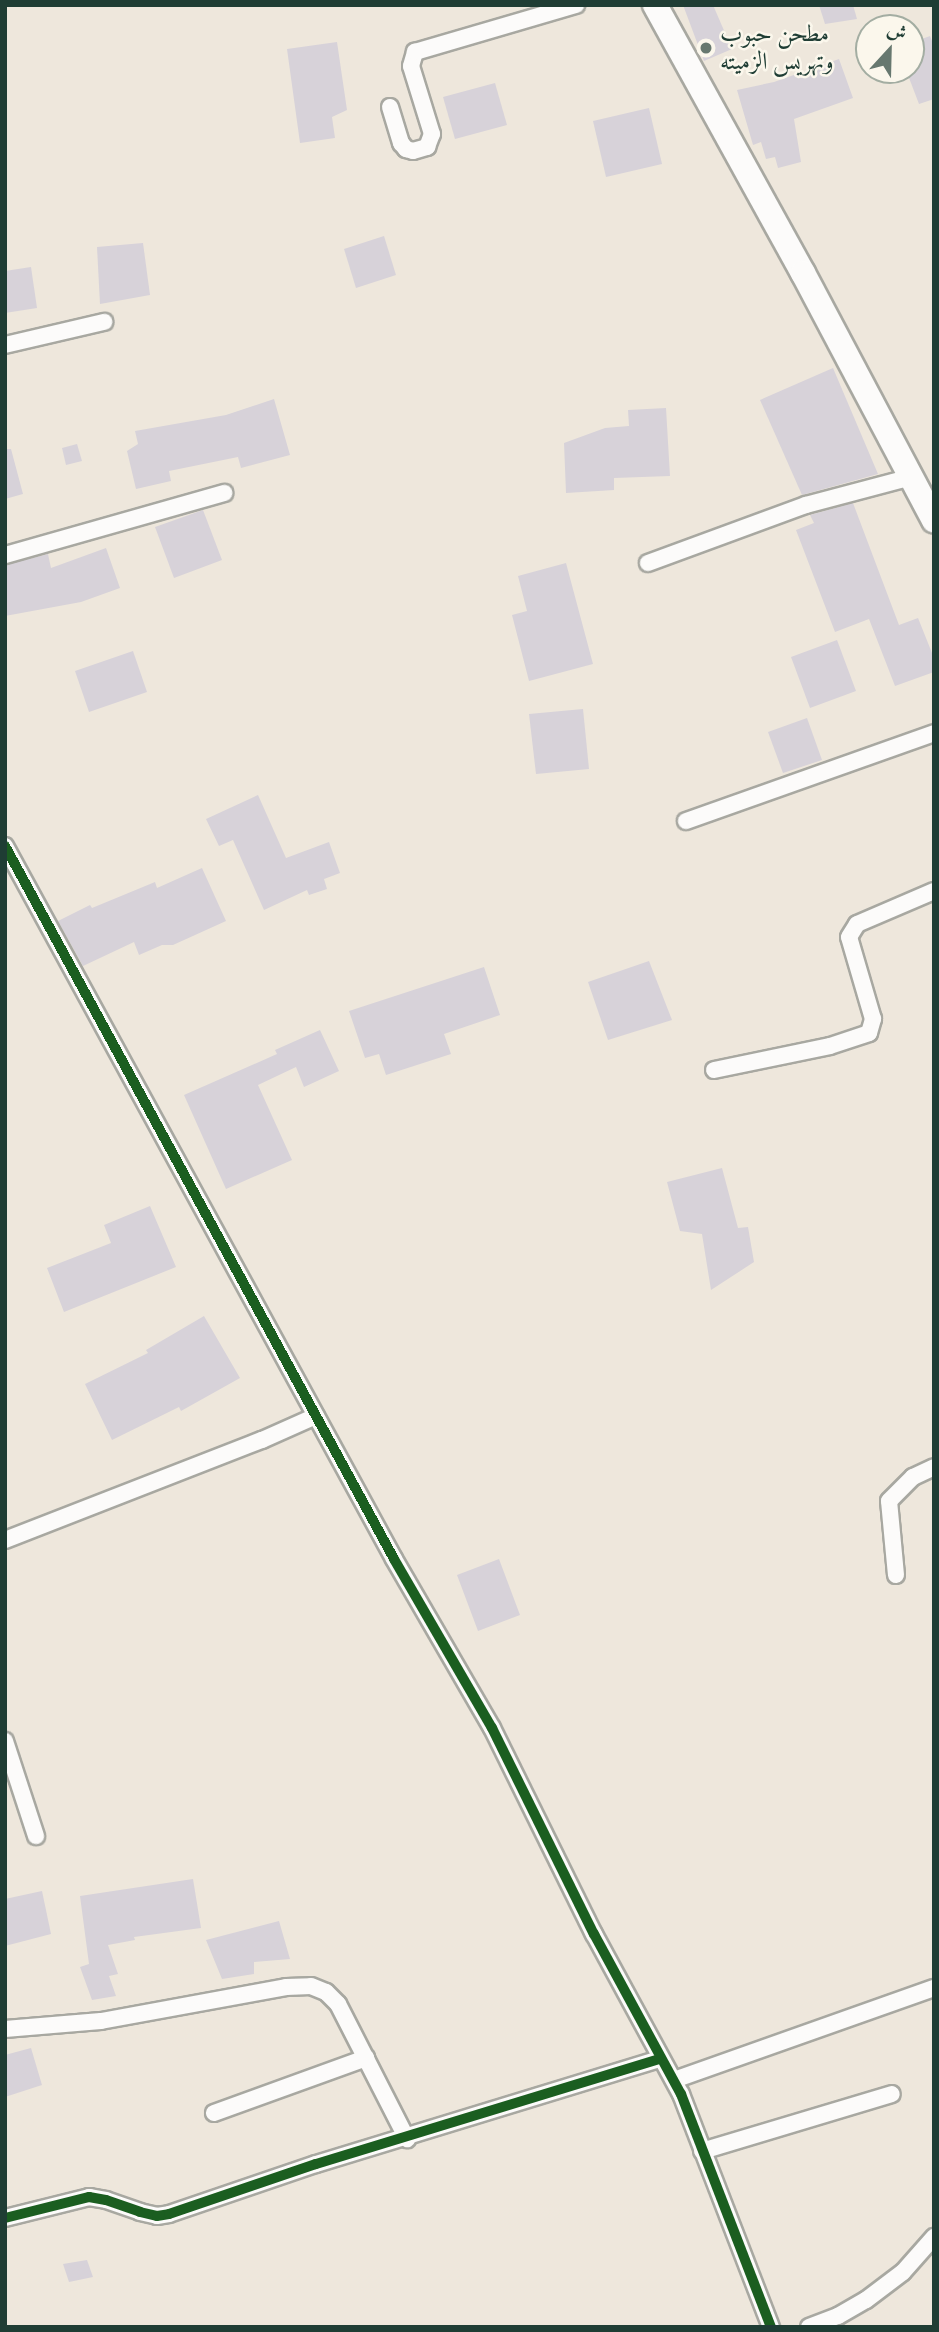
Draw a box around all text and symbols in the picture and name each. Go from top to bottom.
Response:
north arrow [855,14,925,84]
text: ش [884,17,910,45]
place label: مطحن حبوب وتهريس الزميته [720,20,834,76]
marker: مطحن حبوب وتهريس الزميته [698,40,714,56]

